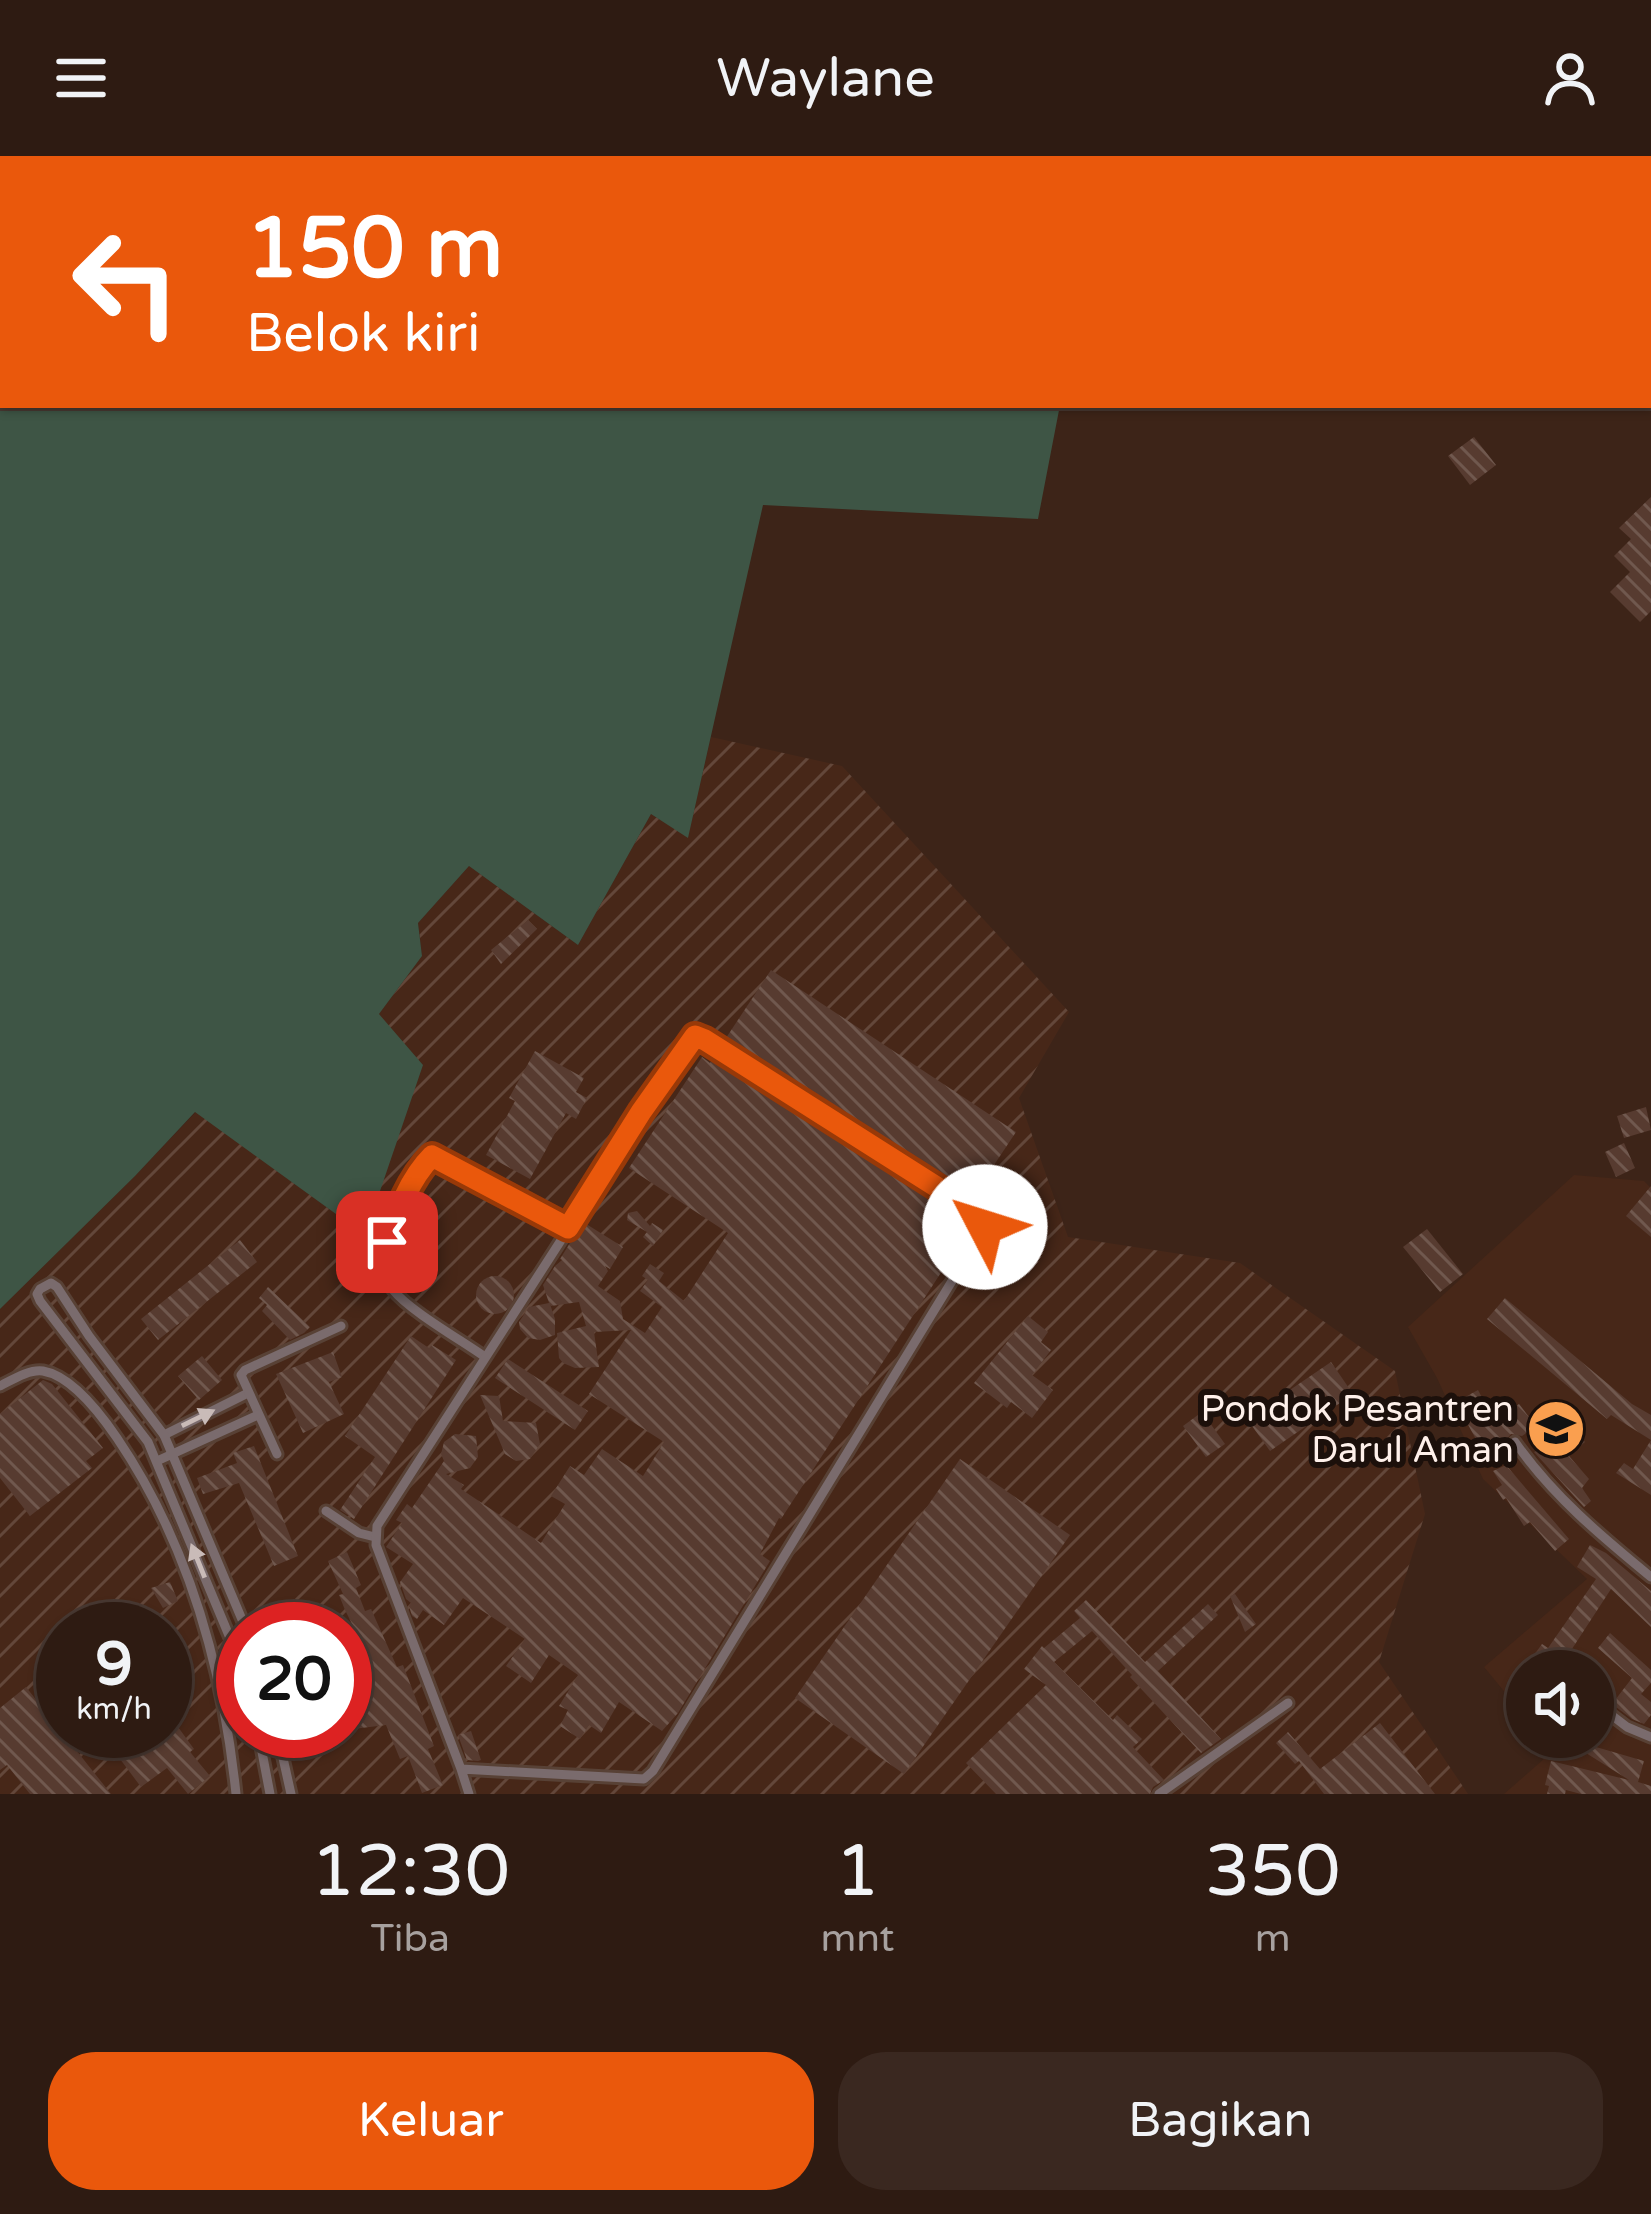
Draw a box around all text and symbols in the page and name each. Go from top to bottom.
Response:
icon: menu [48,45,114,111]
icon: person [1537,45,1603,111]
text: Waylane [716,46,935,111]
text: 150 m [246,199,503,300]
icon: left [48,204,204,360]
text: Belok kiri [246,301,480,366]
position arrow [922,1164,1048,1290]
pin [336,1191,438,1293]
icon: arrive [354,1209,420,1275]
place label: Pondok Pesantren Darul Aman [1201,1388,1514,1472]
school or university icon: Pondok Pesantren Darul Aman [1525,1398,1587,1460]
one-way arrow [181,1408,216,1428]
one-way arrow [188,1542,207,1578]
speed limit sign: 20 [216,1602,372,1758]
text: 9 [95,1629,133,1701]
map controls [1506,1650,1614,1758]
button: sound [1506,1650,1614,1758]
text: km/h [76,1691,152,1728]
text: 12:30 [310,1829,510,1916]
text: 1 [835,1829,880,1916]
text: 350 [1205,1829,1341,1916]
text: Tiba [370,1915,450,1962]
text: mnt [820,1915,894,1962]
text: m [1255,1915,1291,1962]
button: Keluar [48,2052,814,2190]
button: Bagikan [838,2052,1603,2190]

